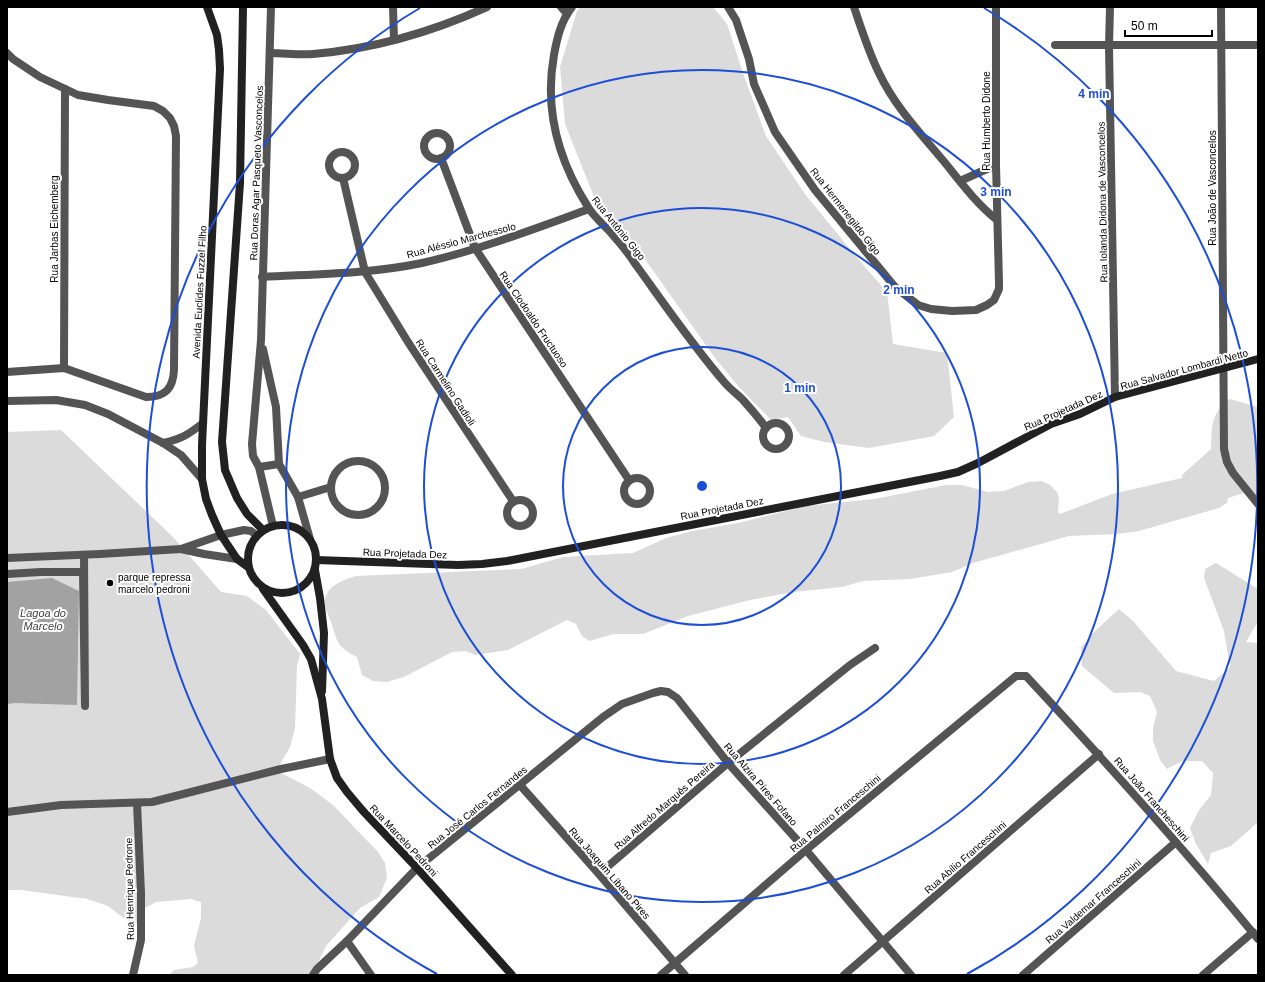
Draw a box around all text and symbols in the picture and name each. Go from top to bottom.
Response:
scale bar [1125,12,1212,38]
text: 50 m [1131,19,1158,33]
street label: Rua Humberto Didone [981,71,992,171]
street label: Rua Doras Agar Pasqueto Vasconcelos [248,85,265,261]
text: 4 min [1078,87,1110,101]
street label: Rua Iolanda Didona de Vasconcelos [1096,121,1109,283]
street label: Rua João de Vasconcelos [1207,130,1218,246]
street label: Rua Hermenegildo Gigo [808,166,883,257]
street label: Rua Jarbas Eichemberg [49,175,60,283]
text: 3 min [980,185,1012,199]
street label: Rua Antônio Gigo [590,194,648,263]
street label: Rua Aléssio Marchessolo [405,221,517,260]
street label: Avenida Euclides Fuzzel Filho [191,225,209,359]
street label: Rua Clodoaldo Fructuoso [497,269,570,370]
text: 2 min [883,283,915,297]
street label: Rua Carmelino Gadioli [414,337,478,427]
street label: Rua Salvador Lombardi Netto [1119,347,1250,392]
text: 1 min [784,381,816,395]
street label: Rua Projetada Dez [1022,388,1104,433]
centre of rings [695,479,709,493]
street label: Rua Projetada Dez [680,495,765,522]
street label: Rua Projetada Dez [363,547,447,560]
place label: parque repressa marcelo pedroni [118,572,191,595]
marker: parque repressa marcelo pedroni [105,578,115,588]
water label: Lagoa do Marcelo [20,607,66,632]
street label: Rua Alzira Píres Fofano [722,741,800,828]
street label: Rua João Francheschini [1112,755,1191,844]
street label: Rua Alfredo Marquês Pereira [612,759,717,852]
street label: Rua José Carlos Fernandes [425,764,529,851]
street label: Rua Palmiro Franceschini [788,772,883,854]
street label: Rua Marcelo Pedroni [368,802,440,878]
street label: Rua Abilio Franceschini [922,819,1008,896]
street label: Rua Joaquim Líbano Pires [567,825,652,921]
street label: Rua Henrique Pedrone [123,837,136,940]
street label: Rua Valdemar Franceschini [1043,857,1143,946]

